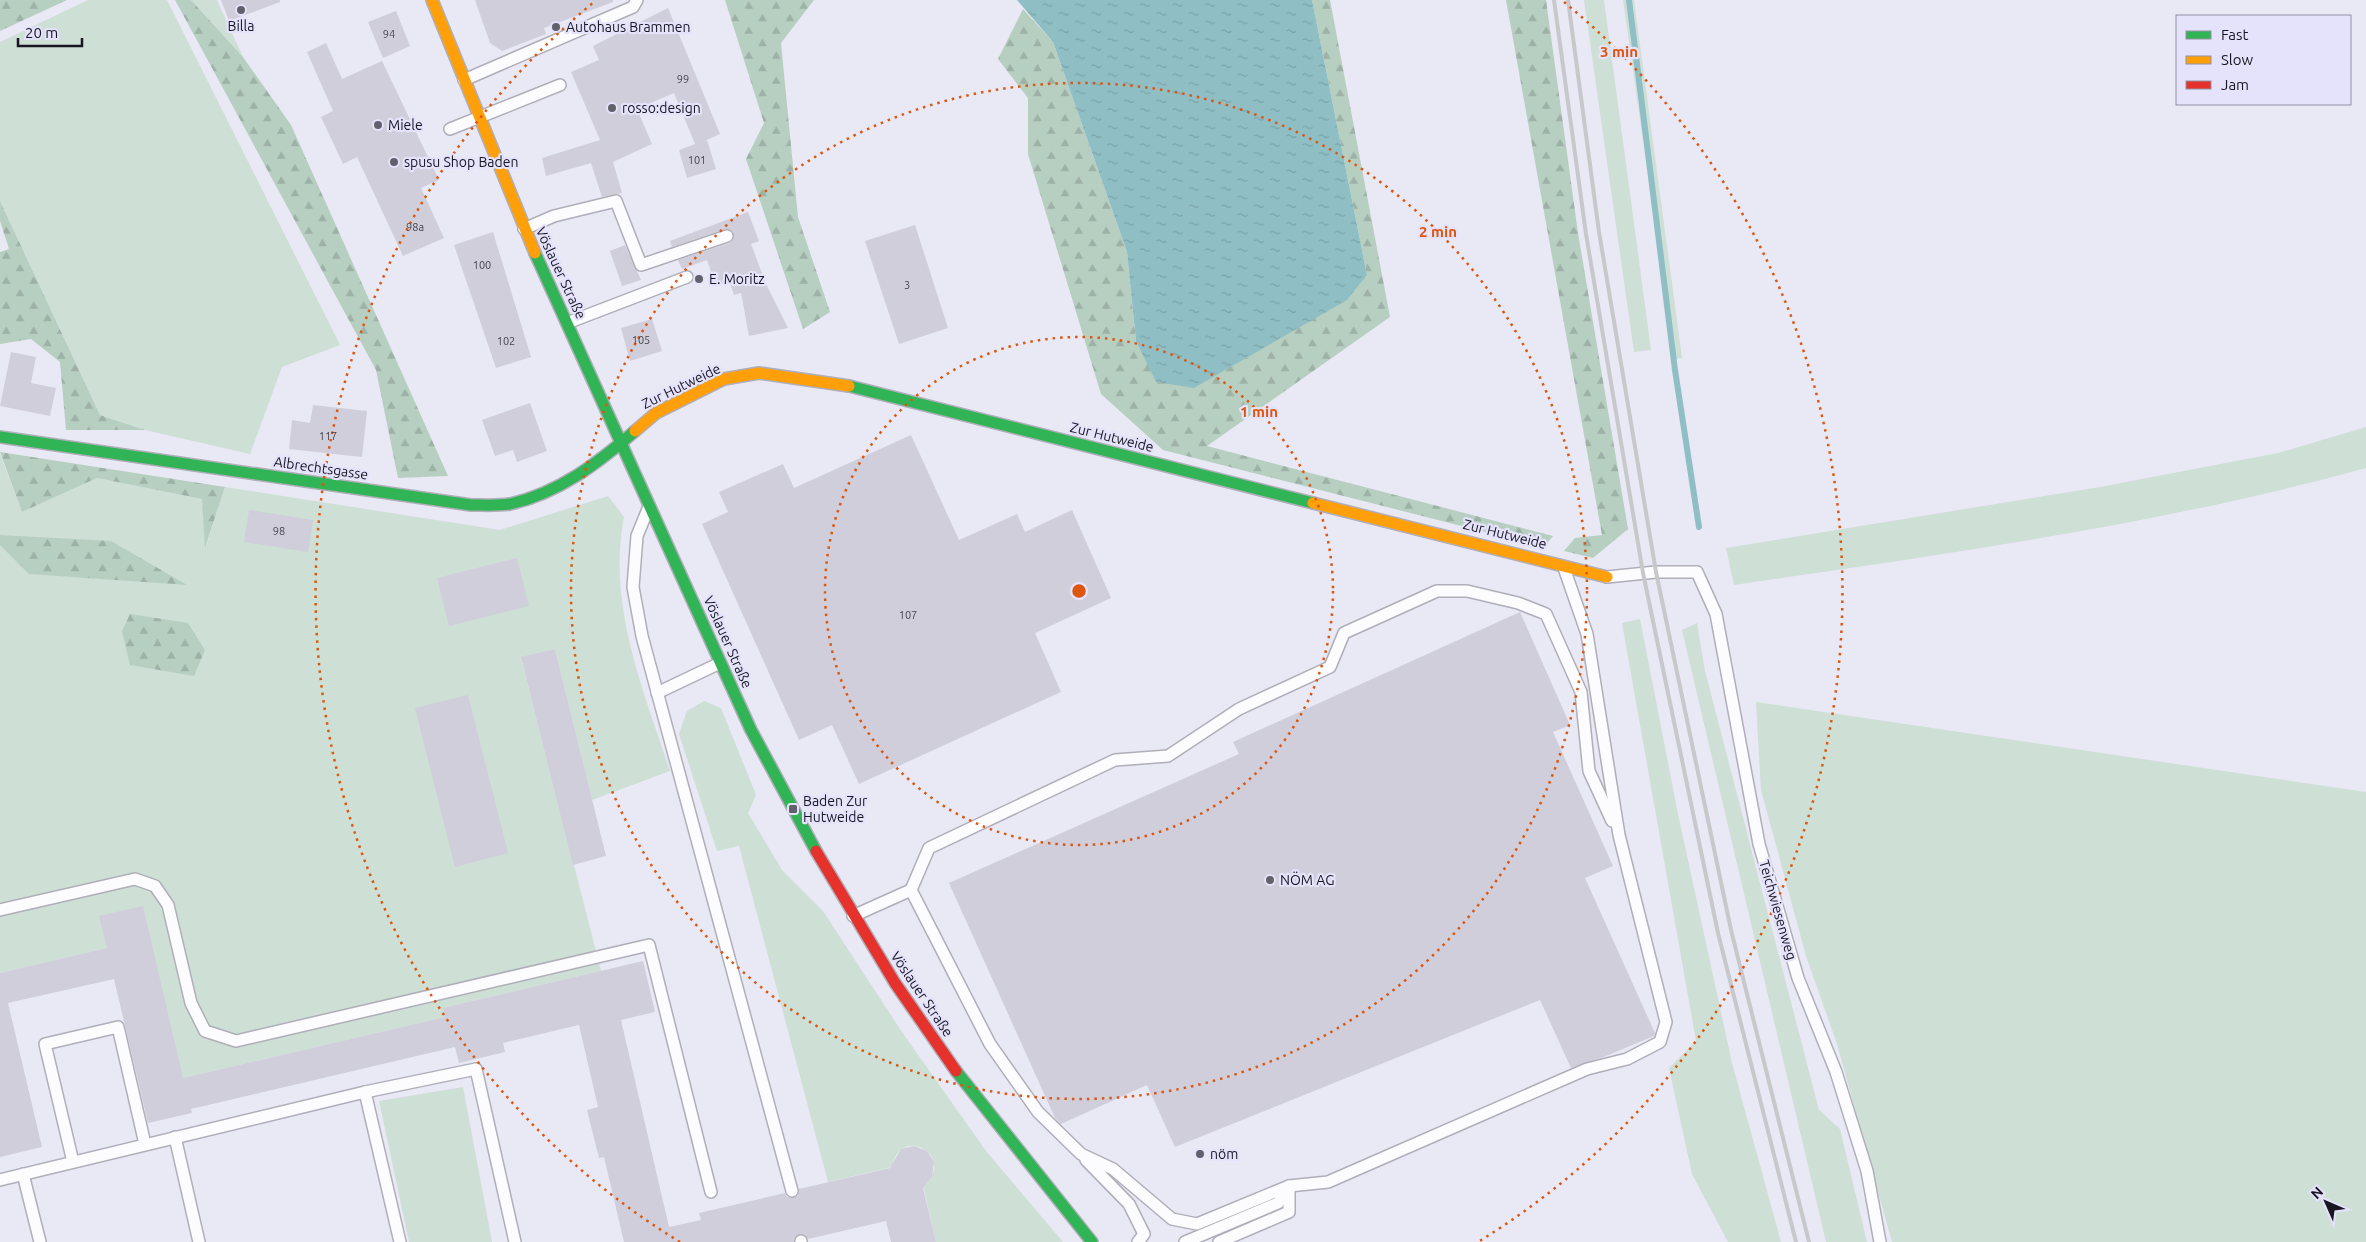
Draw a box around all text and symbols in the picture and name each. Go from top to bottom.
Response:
marker: Billa [235,4,247,16]
scale bar [18,15,81,47]
legend [2176,15,2351,105]
place label: Billa [228,18,254,34]
place label: Autohaus Brammen [566,19,691,35]
marker: Autohaus Brammen [550,21,562,33]
text: 20 m [25,24,58,41]
text: Fast [2221,26,2249,43]
house number: 94 [383,28,395,40]
text: 3 min [1600,43,1638,60]
text: Slow [2221,51,2254,68]
house number: 99 [677,73,689,85]
text: Jam [2221,76,2249,93]
place label: rosso:design [622,100,701,116]
marker: rosso:design [606,102,618,114]
place label: Miele [388,117,423,133]
marker: Miele [372,119,384,131]
place label: spusu Shop Baden [404,154,518,170]
house number: 101 [688,154,706,166]
marker: spusu Shop Baden [388,156,400,168]
house number: 98a [406,221,424,233]
text: 2 min [1419,223,1457,240]
street label: Vöslauer Straße [533,225,589,321]
house number: 100 [473,259,491,271]
place label: E. Moritz [709,271,765,287]
marker: E. Moritz [693,273,705,285]
house number: 3 [904,279,910,291]
house number: 105 [632,334,650,346]
house number: 102 [497,335,515,347]
street label: Zur Hutweide [639,360,723,412]
text: 1 min [1240,403,1278,420]
street label: Zur Hutweide [1069,419,1155,455]
house number: 117 [319,430,337,442]
street label: Albrechtsgasse [273,453,369,483]
street label: Zur Hutweide [1462,516,1548,552]
house number: 98 [273,525,285,537]
centre of rings [1070,582,1088,600]
street label: Vöslauer Straße [701,593,755,691]
house number: 107 [899,609,917,621]
place label: Baden Zur Hutweide [803,793,868,825]
marker: Baden Zur Hutweide [787,803,799,815]
street label: Teichwiesenweg [1756,858,1800,962]
place label: NÖM AG [1280,871,1334,888]
marker: NÖM AG [1264,874,1276,886]
street label: Vöslauer Straße [888,948,956,1040]
place label: nöm [1210,1146,1238,1162]
marker: nöm [1194,1148,1206,1160]
north arrow [2301,1177,2351,1227]
text: N [2307,1183,2326,1202]

